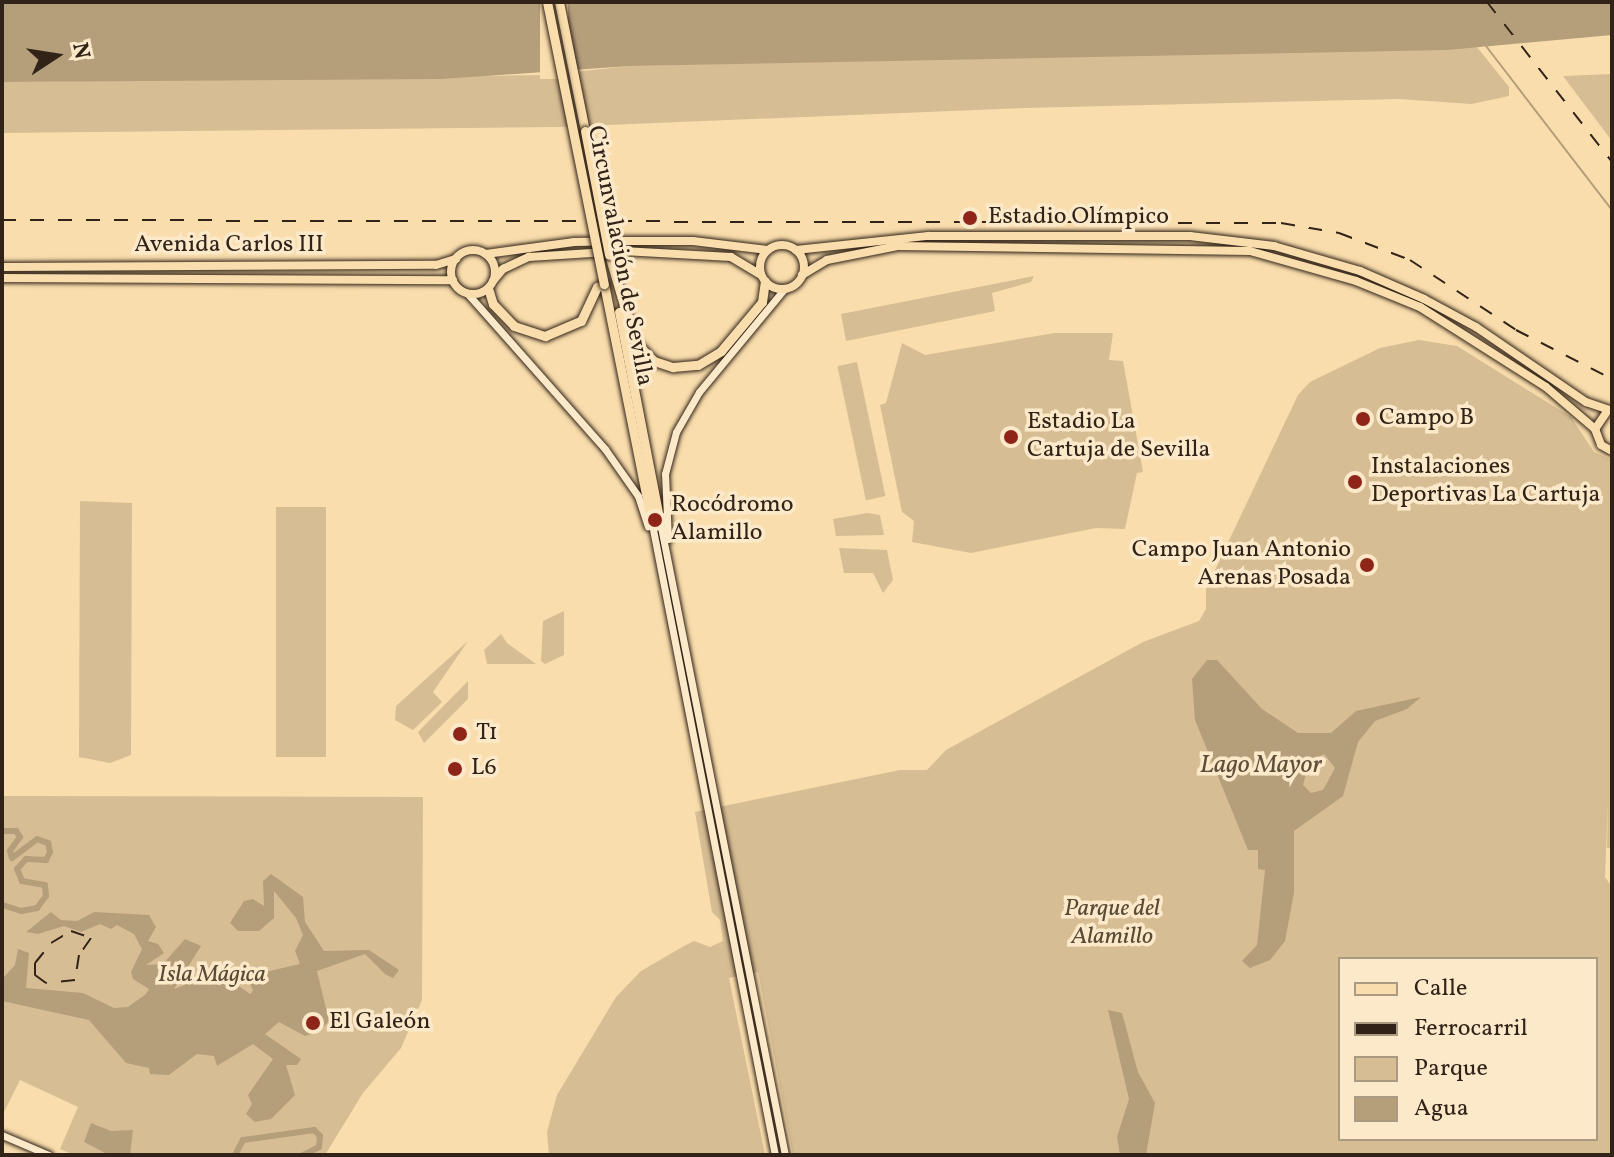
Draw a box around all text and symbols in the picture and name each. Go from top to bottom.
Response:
north arrow [16,16,96,96]
text: N [63,40,97,62]
street label: Circunvalación de Sevilla [580,123,658,389]
place label: Estadio Olímpico [988,204,1169,232]
marker: Estadio Olímpico [959,207,981,229]
street label: Avenida Carlos III [134,232,324,260]
place label: Campo B [1379,405,1474,433]
place label: Estadio La Cartuja de Sevilla [1027,409,1210,465]
marker: Campo B [1354,410,1372,428]
marker: Estadio La Cartuja de Sevilla [1002,428,1020,446]
place label: Instalaciones Deportivas La Cartuja [1371,454,1600,510]
marker: Instalaciones Deportivas La Cartuja [1346,473,1364,491]
place label: Rocódromo Alamillo [671,492,794,548]
marker: Rocódromo Alamillo [646,511,664,529]
place label: Campo Juan Antonio Arenas Posada [1132,537,1351,593]
marker: Campo Juan Antonio Arenas Posada [1358,556,1376,574]
place label: T1 [476,720,498,748]
marker: T1 [451,725,469,743]
water label: Lago Mayor [1200,750,1322,782]
place label: L6 [471,755,497,783]
marker: L6 [446,760,464,778]
park label: Parque del Alamillo [1064,896,1160,952]
legend [1338,957,1598,1141]
park label: Isla Mágica [158,962,266,990]
text: Calle [1414,972,1467,1006]
place label: El Galeón [329,1009,431,1037]
text: Ferrocarril [1414,1012,1528,1046]
marker: El Galeón [304,1014,322,1032]
text: Parque [1414,1052,1488,1086]
text: Agua [1414,1092,1469,1126]

